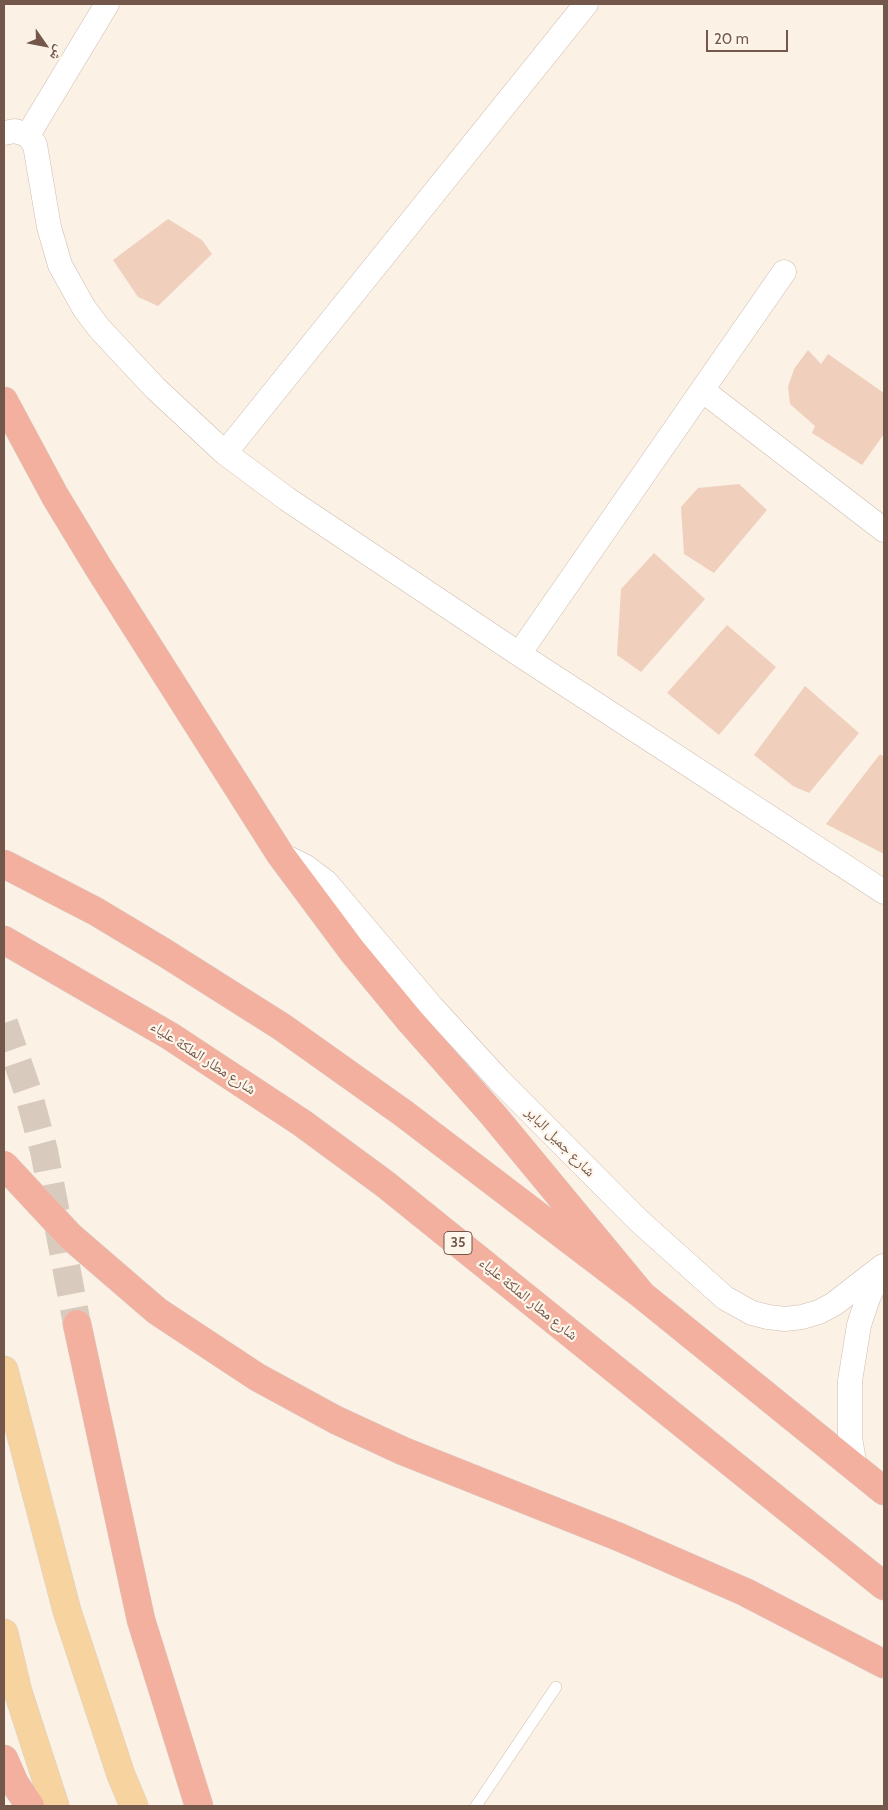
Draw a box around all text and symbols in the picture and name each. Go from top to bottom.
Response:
north arrow [20,20,70,70]
scale bar [708,20,790,52]
text: 20 m [714,30,749,48]
text: ش [46,42,69,64]
street label: شارع مطار الملكة علياء [147,1017,259,1099]
street label: شارع جميل الباير [521,1103,599,1181]
road number: 35 [444,1232,472,1254]
street label: شارع مطار الملكة علياء [475,1254,581,1344]

